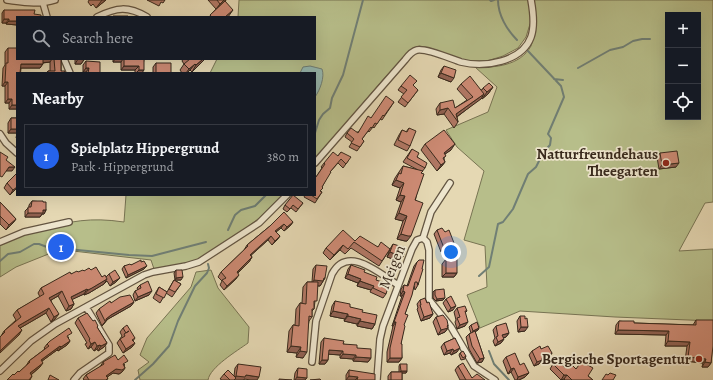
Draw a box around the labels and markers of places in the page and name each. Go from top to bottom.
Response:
place label: Natturfreundehaus Theegarten [536,144,659,181]
marker: Natturfreundehaus Theegarten [661,158,671,168]
pin: 1 [48,232,74,262]
place label: Bergische Sportagentur [542,349,691,369]
marker: Bergische Sportagentur [694,354,704,364]

